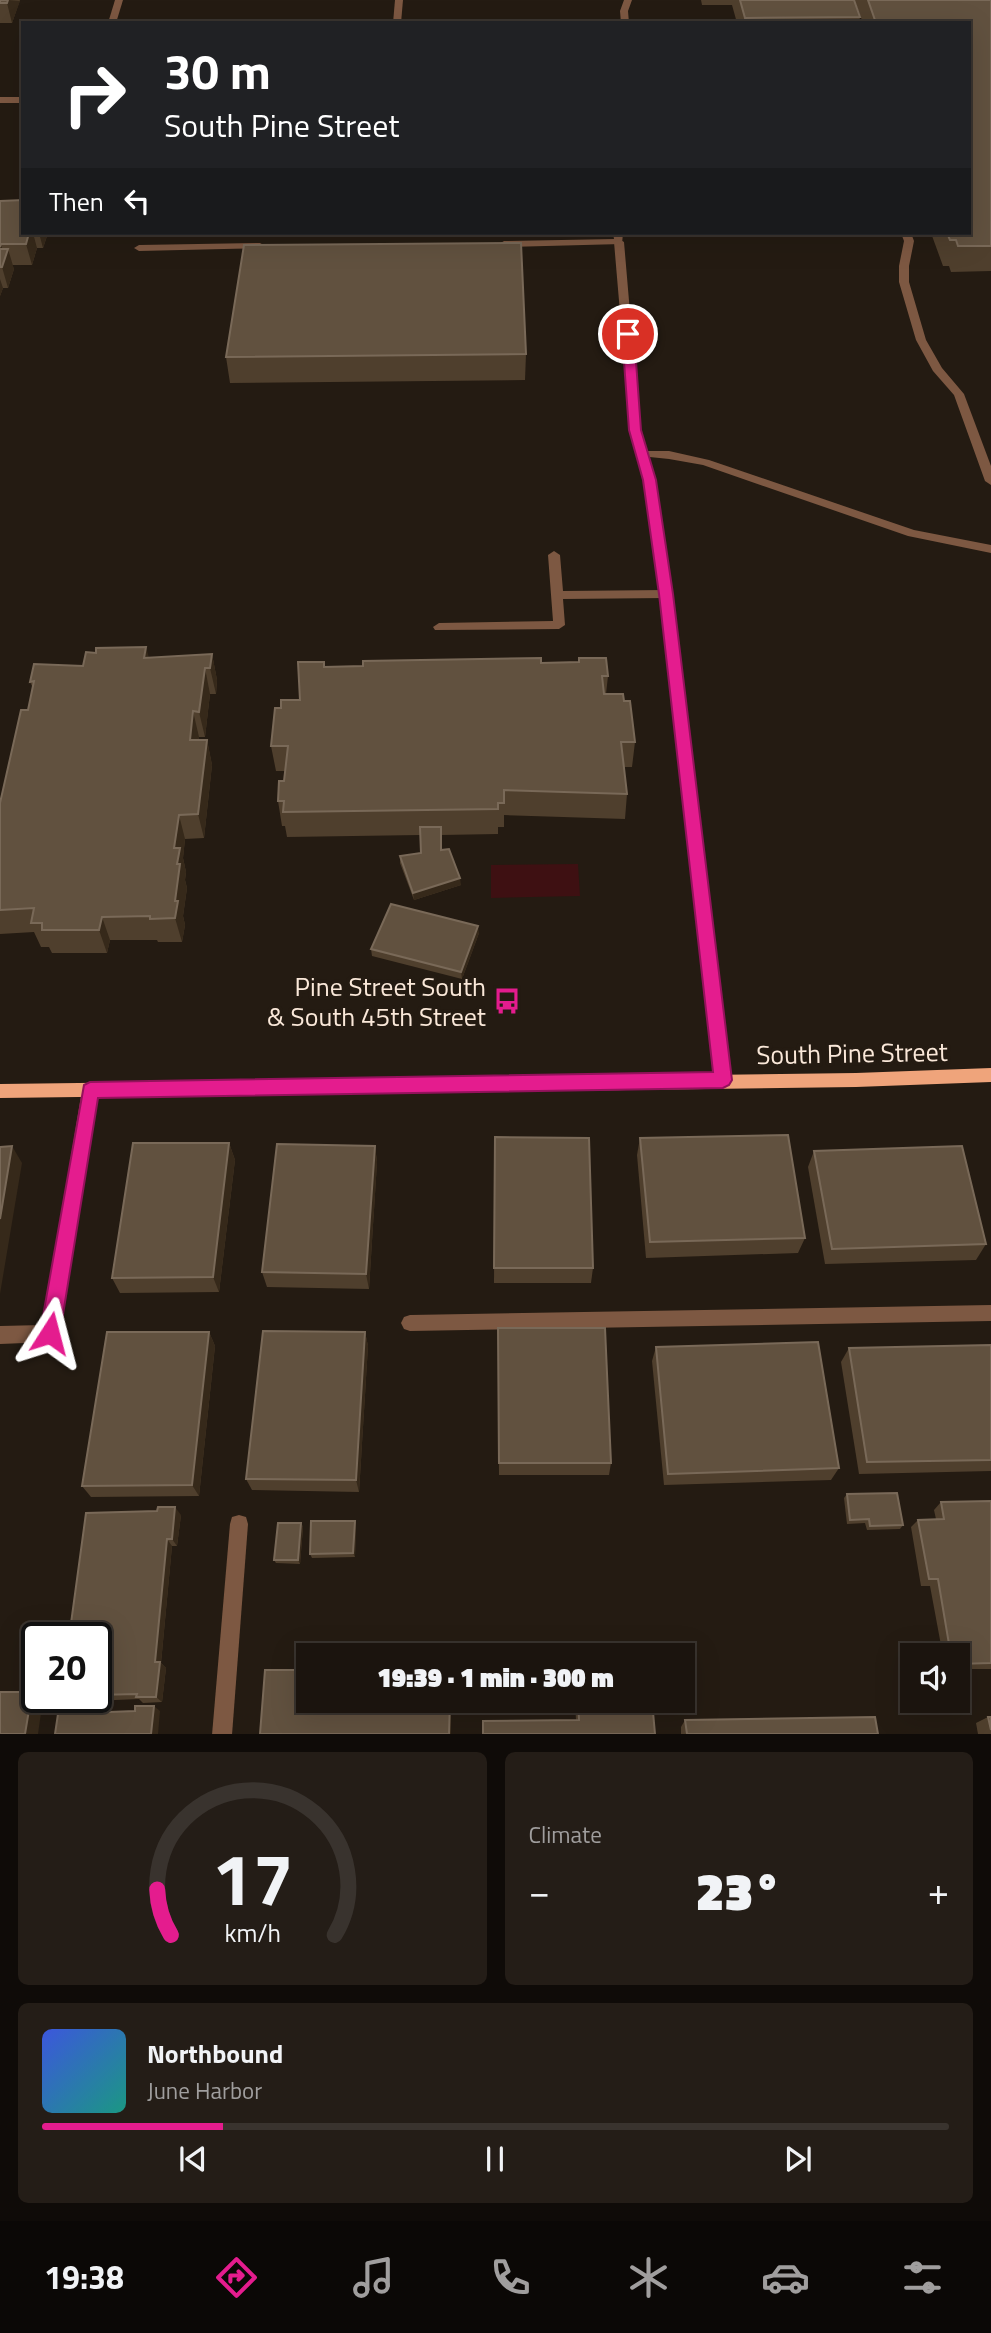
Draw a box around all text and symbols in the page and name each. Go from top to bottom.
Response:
text: 30 m [164,33,271,108]
icon: right [49,49,140,140]
text: South Pine Street [164,101,400,149]
text: Then [49,182,104,221]
icon: left [118,182,156,220]
pin [598,304,658,364]
icon: arrive [609,315,647,353]
place label: Pine Street South & South 45th Street [267,967,486,1036]
bus stop icon: Pine Street South & South 45th Street [492,986,522,1016]
street label: South Pine Street [756,1032,948,1074]
position arrow [13,1296,87,1370]
speed limit sign: 20 [21,1622,112,1713]
map controls [900,1643,970,1713]
button: sound [900,1643,970,1713]
text: 19:39 · 1 min · 300 m [377,1658,614,1697]
text: Climate [529,1817,602,1852]
text: 17 [211,1823,293,1933]
text: 23° [696,1851,782,1930]
text: − [529,1862,550,1920]
text: + [928,1862,949,1920]
text: km/h [224,1913,281,1951]
text: Northbound [147,2034,283,2073]
text: June Harbor [147,2073,262,2108]
icon: previous [174,2140,212,2178]
icon: pause [476,2140,514,2178]
icon: next [779,2140,817,2178]
text: 19:38 [44,2253,124,2301]
icon: directions [212,2253,261,2302]
icon: music [349,2253,398,2302]
icon: phone [486,2253,535,2302]
icon: climate [624,2253,673,2302]
icon: car [761,2253,810,2302]
icon: filters [898,2253,947,2302]

